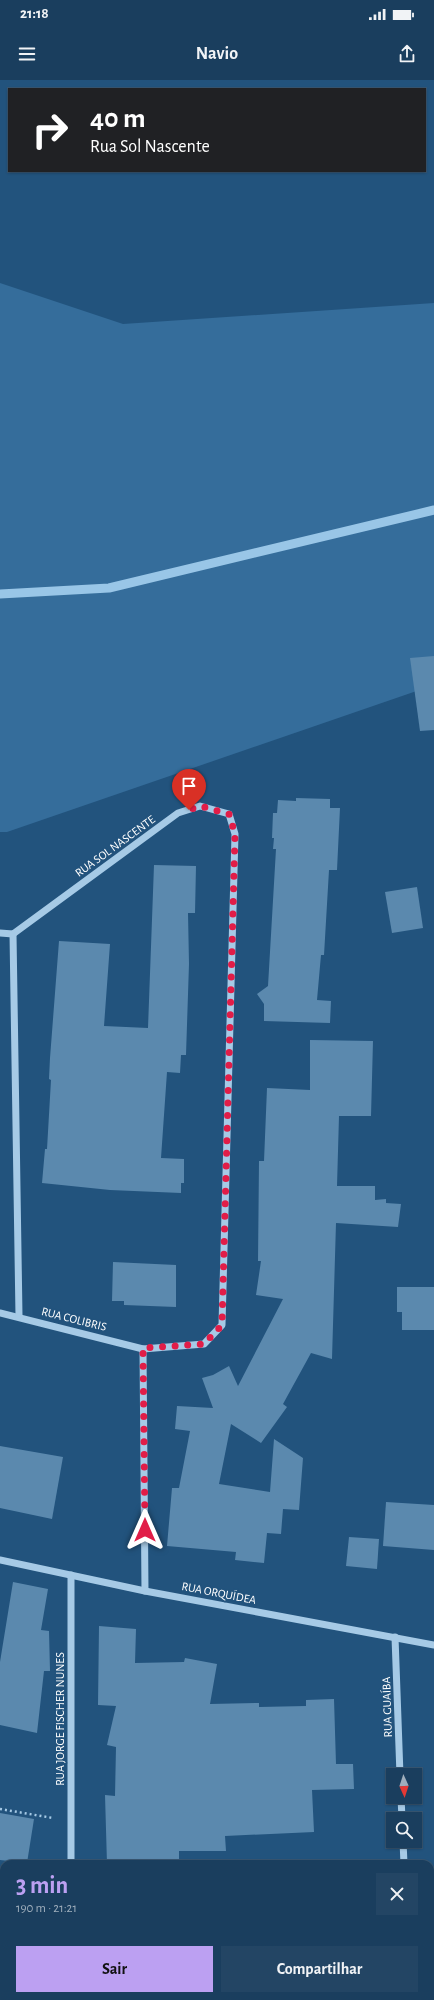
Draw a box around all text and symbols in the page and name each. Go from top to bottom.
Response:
text: 21:18 [20,6,49,21]
icon: menu [16,43,38,65]
icon: share [396,43,418,65]
text: Navio [196,45,238,63]
icon: right [24,104,76,156]
text: 40 m [90,105,146,133]
text: Rua Sol Nascente [90,138,210,156]
pin [172,769,206,810]
icon: arrive [178,775,200,797]
street label: RUA SOL NASCENTE [73,813,157,879]
street label: RUA COLIBRIS [40,1305,108,1333]
position arrow [124,1509,166,1551]
street label: RUA ORQUÍDEA [181,1579,258,1607]
street label: RUA JORGE FISCHER NUNES [54,1652,66,1786]
street label: RUA GUAÍBA [379,1676,394,1738]
north arrow [386,1768,422,1804]
map controls [386,1768,422,1848]
button: search [386,1812,422,1848]
button: close [376,1873,418,1915]
text: 3 min [16,1874,68,1898]
text: 190 m · 21:21 [16,1902,77,1915]
button: Sair [16,1946,213,1992]
button: Compartilhar [221,1946,418,1992]

